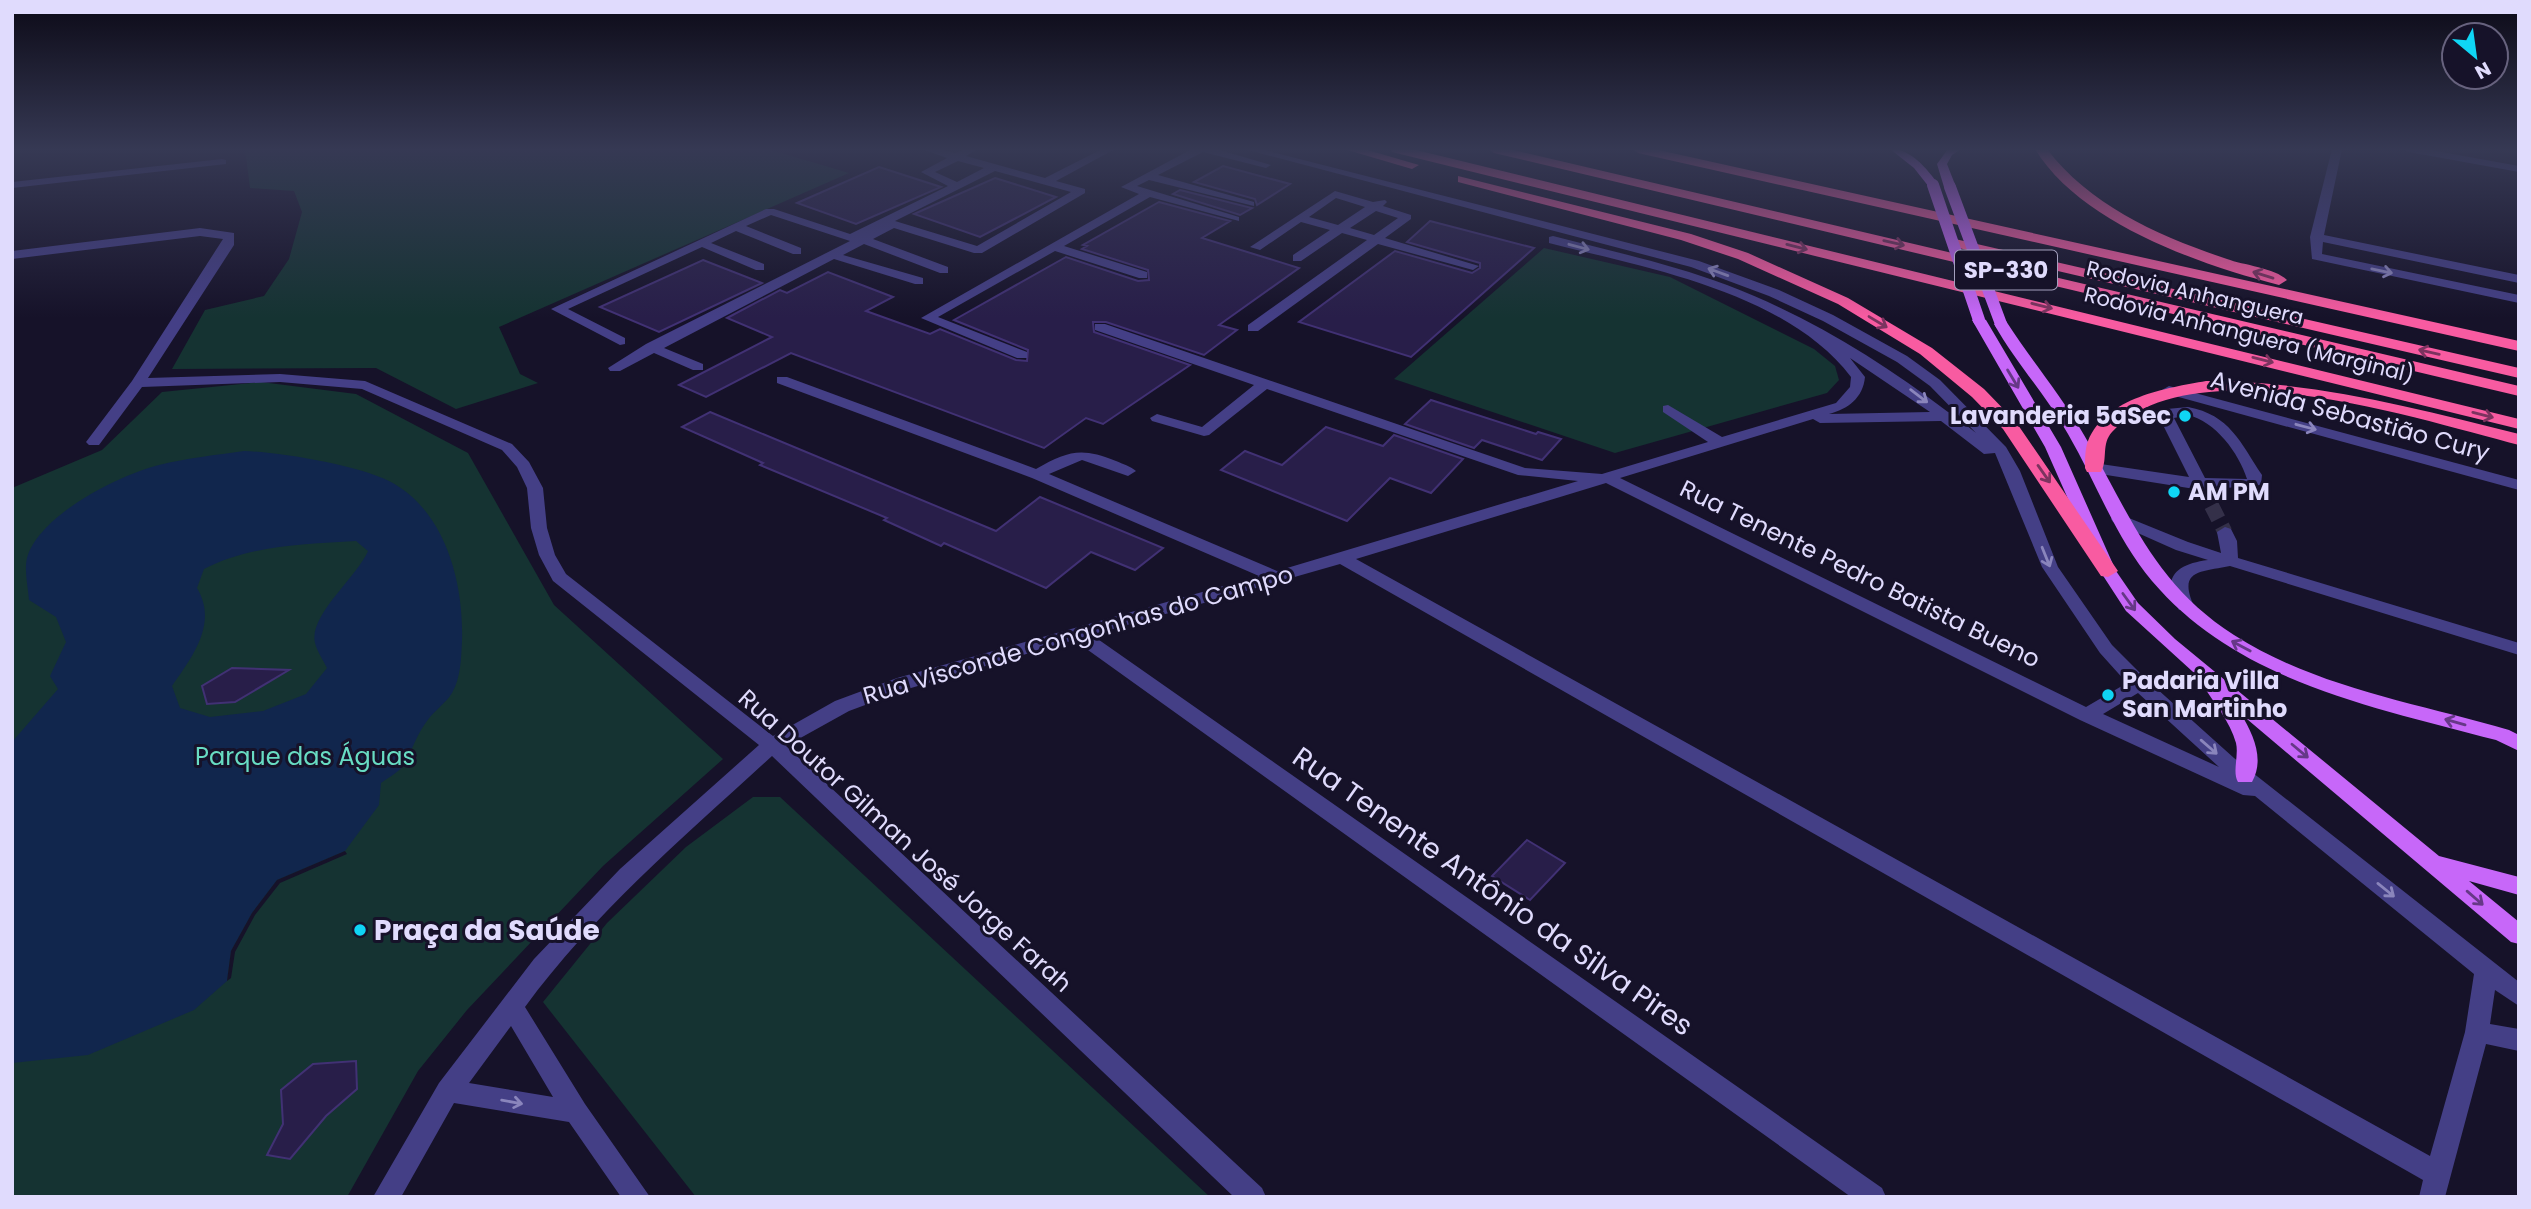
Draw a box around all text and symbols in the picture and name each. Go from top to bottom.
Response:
north arrow [2440,21,2510,91]
text: N [2470,55,2496,86]
one-way arrow [1882,237,1905,250]
one-way arrow [1568,241,1590,254]
one-way arrow [1785,241,1808,254]
road number: SP-330 [1955,250,2057,290]
street label: Rodovia Anhanguera [2084,253,2307,332]
one-way arrow [2370,264,2393,278]
one-way arrow [1707,265,1729,278]
one-way arrow [2252,268,2274,280]
street label: Rodovia Anhanguera (Marginal) [2081,279,2417,390]
one-way arrow [2030,300,2052,313]
one-way arrow [1868,315,1888,329]
one-way arrow [2418,344,2440,357]
one-way arrow [2251,353,2274,367]
street label: Avenida Sebastião Cury [2207,362,2494,469]
one-way arrow [2006,369,2020,389]
one-way arrow [1909,389,1928,404]
place label: Lavanderia 5aSec [1950,399,2171,432]
marker: Lavanderia 5aSec [2177,408,2193,424]
one-way arrow [2472,409,2494,422]
one-way arrow [2295,422,2317,435]
one-way arrow [2037,464,2051,483]
street label: Rua Tenente Pedro Batista Bueno [1675,472,2046,675]
place label: AM PM [2188,475,2270,508]
marker: AM PM [2166,484,2182,500]
one-way arrow [2041,546,2054,567]
street label: Rua Visconde Congonhas do Campo [859,557,1297,712]
one-way arrow [2122,592,2137,611]
one-way arrow [2231,639,2252,652]
place label: Padaria Villa San Martinho [2122,664,2287,725]
street label: Rua Doutor Gilman José Jorge Farah [731,682,1079,1000]
marker: Padaria Villa San Martinho [2100,687,2116,703]
one-way arrow [2444,714,2466,727]
street label: Rua Tenente Antônio da Silva Pires [1285,738,1701,1045]
one-way arrow [2199,739,2217,755]
park label: Parque das Águas [195,740,415,773]
one-way arrow [2291,744,2309,759]
one-way arrow [2376,882,2394,898]
one-way arrow [2465,890,2483,906]
place label: Praça da Saúde [374,911,600,950]
marker: Praça da Saúde [352,922,368,938]
one-way arrow [500,1096,523,1109]

